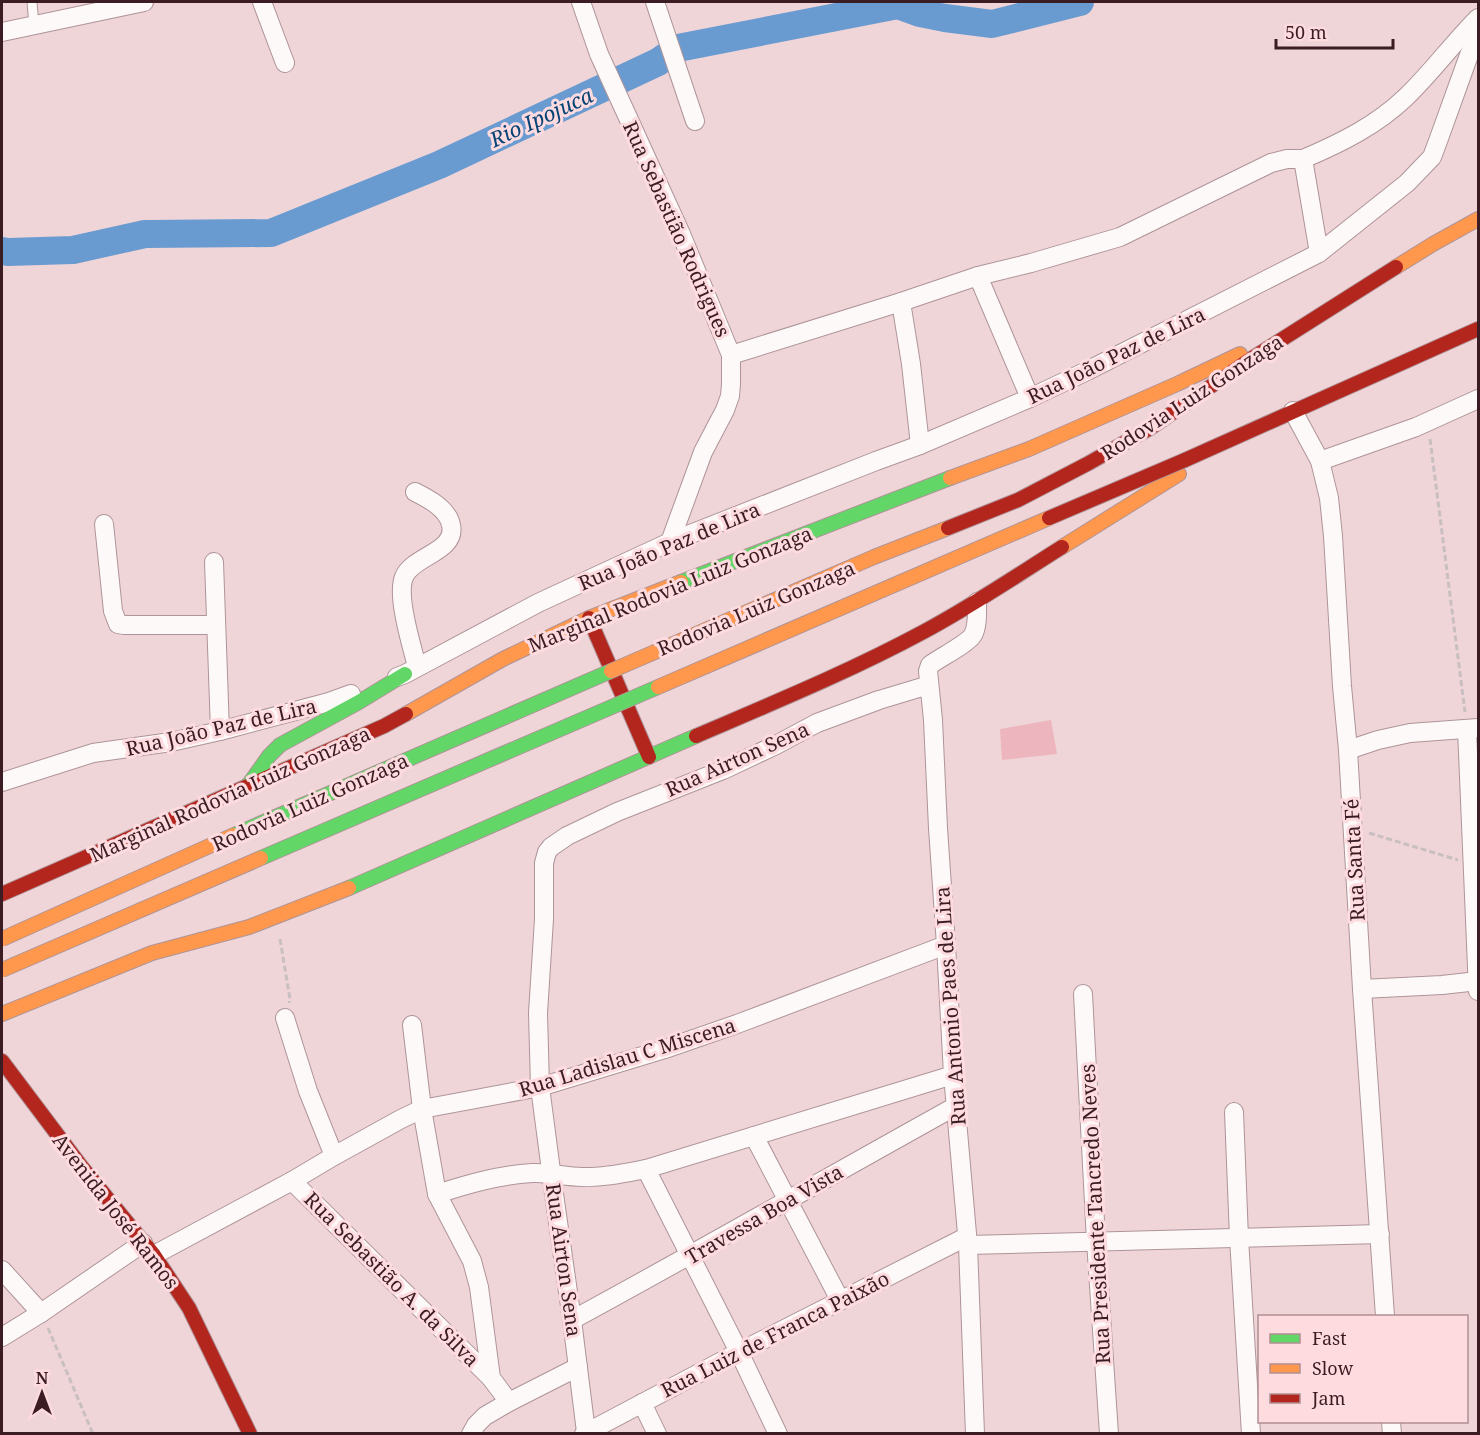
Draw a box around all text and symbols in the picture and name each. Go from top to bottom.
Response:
scale bar [1276,12,1393,50]
text: 50 m [1285,20,1327,44]
water label: Rio Ipojuca [484,81,598,154]
street label: Rua Sebastião Rodrigues [617,117,737,341]
street label: Rua João Paz de Lira [1022,300,1210,410]
street label: Rodovia Luiz Gonzaga [1096,328,1288,466]
street label: Rua João Paz de Lira [574,495,764,597]
street label: Marginal Rodovia Luiz Gonzaga [524,521,816,657]
street label: Rodovia Luiz Gonzaga [654,556,858,660]
street label: Rua João Paz de Lira [123,692,319,762]
street label: Rua Airton Sena [661,715,813,803]
street label: Marginal Rodovia Luiz Gonzaga [86,721,374,867]
street label: Rodovia Luiz Gonzaga [208,748,412,856]
street label: Rua Santa Fé [1337,798,1371,922]
street label: Rua Antonio Paes de Lira [928,886,972,1126]
street label: Rua Ladislau C Miscena [515,1011,739,1103]
street label: Rua Presidente Tancredo Neves [1074,1063,1116,1365]
street label: Avenida José Ramos [47,1128,185,1294]
street label: Travessa Boa Vista [680,1158,848,1270]
street label: Rua Airton Sena [540,1182,588,1338]
street label: Rua Sebastião A. da Silva [299,1186,485,1372]
street label: Rua Luiz de Franca Paixão [656,1265,894,1403]
legend [1258,1315,1468,1423]
text: Fast [1312,1326,1347,1350]
text: Slow [1312,1356,1354,1380]
north arrow [12,1363,72,1423]
text: N [36,1367,49,1389]
text: Jam [1311,1386,1346,1410]

